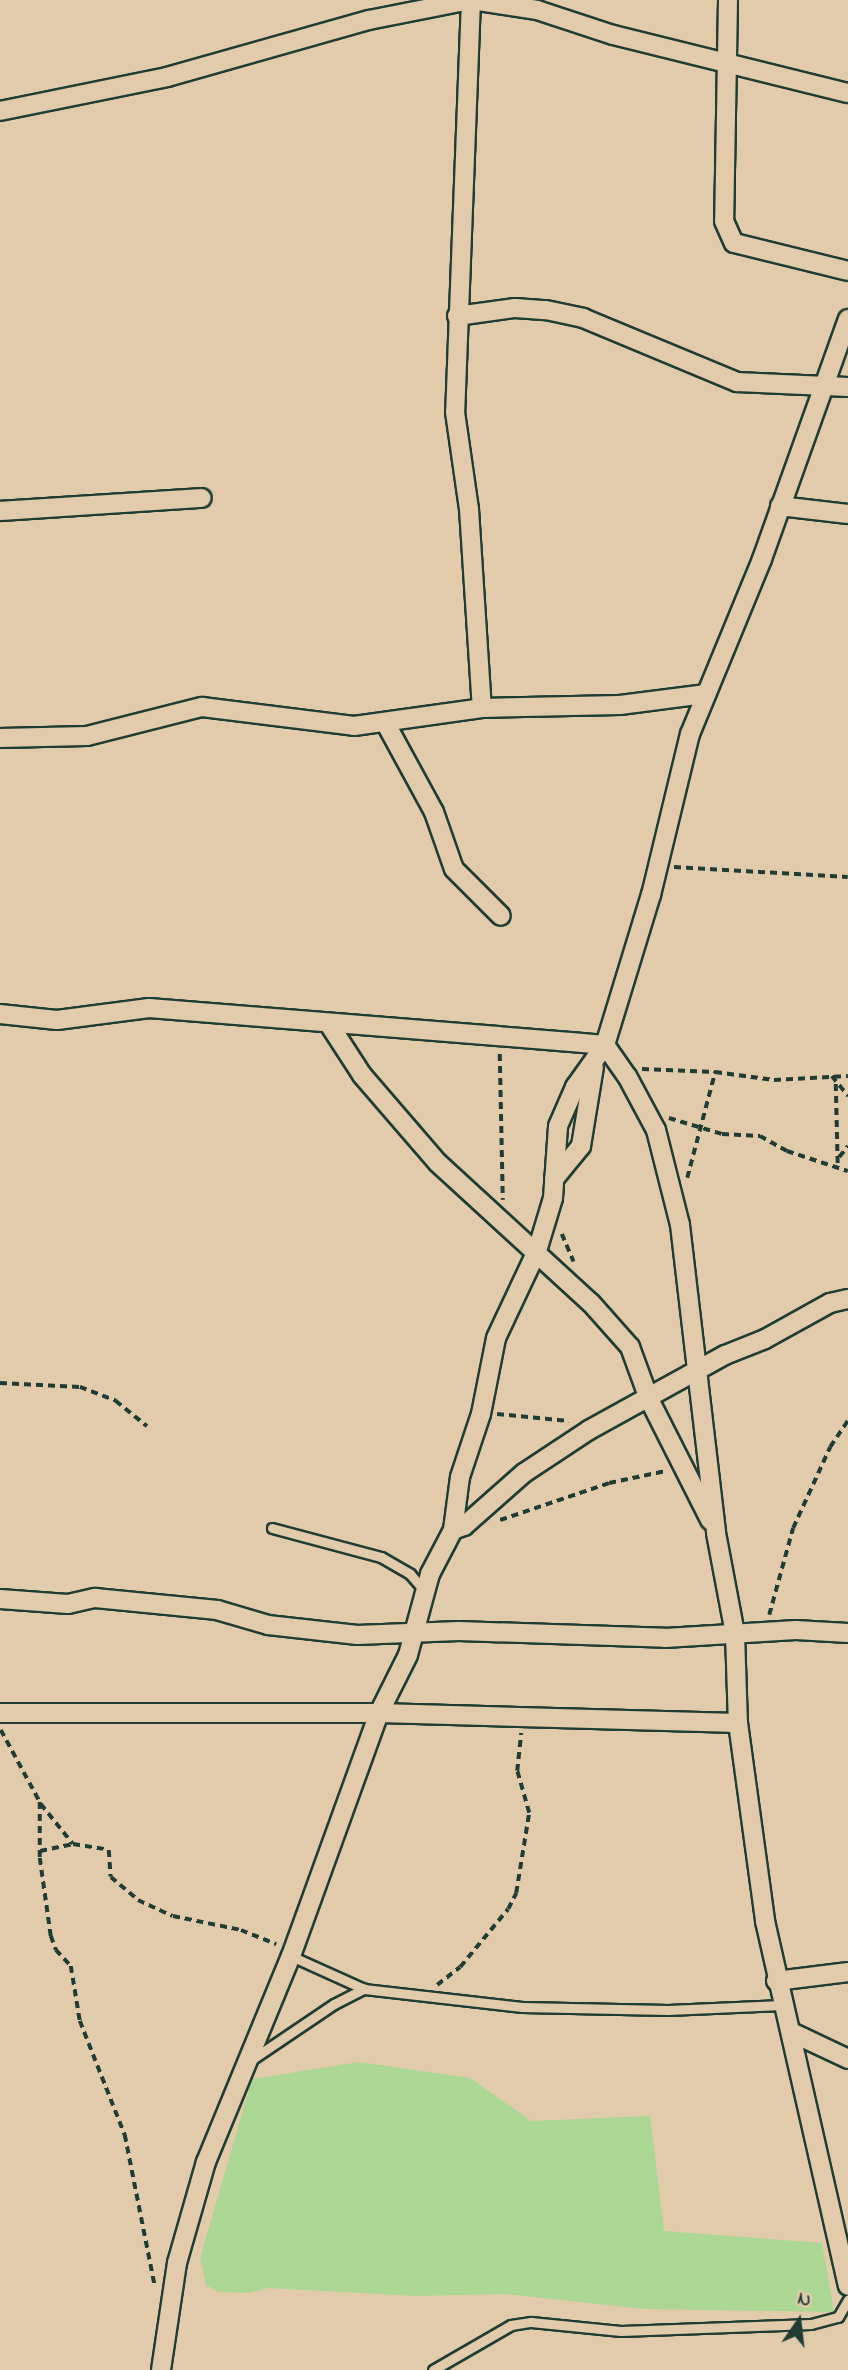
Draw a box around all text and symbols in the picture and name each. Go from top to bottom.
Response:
text: N [795,2285,814,2315]
north arrow [764,2286,834,2356]

